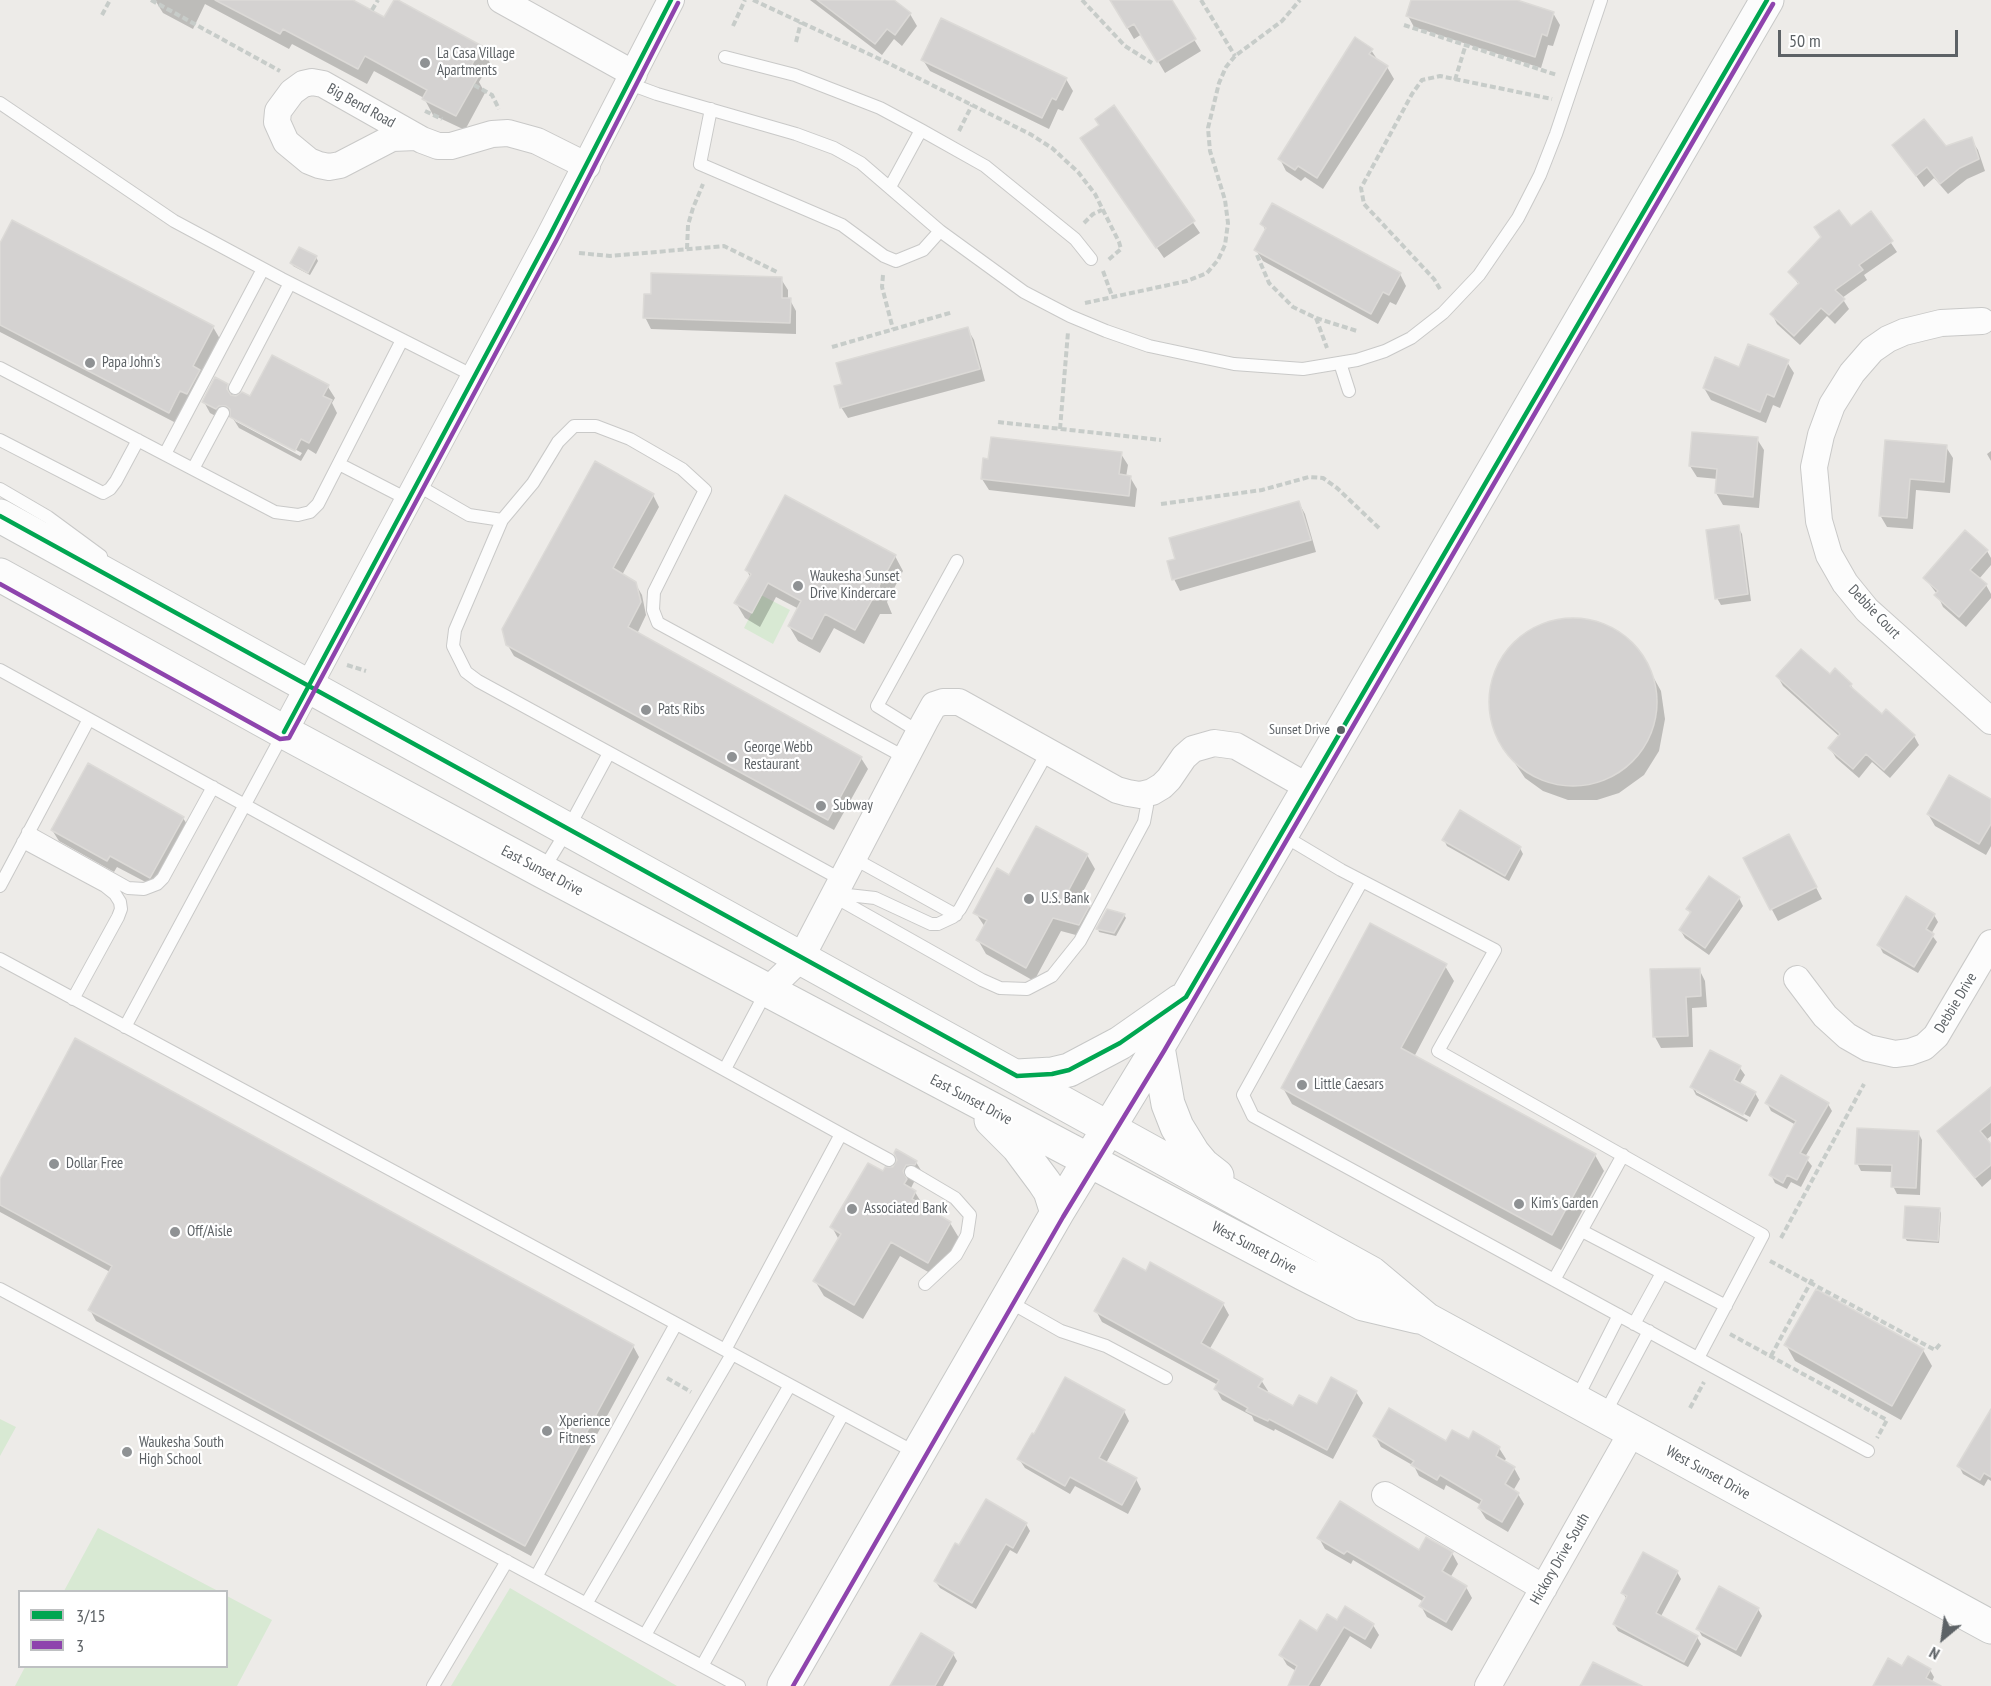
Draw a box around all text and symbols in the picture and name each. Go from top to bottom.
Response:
scale bar [1781,18,1961,56]
text: 50 m [1789,29,1821,52]
place label: La Casa Village Apartments [437,45,515,80]
marker: La Casa Village Apartments [418,56,432,70]
street label: Big Bend Road [324,80,398,132]
place label: Papa John's [102,354,160,372]
marker: Papa John's [83,356,97,370]
place label: Waukesha Sunset Drive Kindercare [810,568,900,603]
marker: Waukesha Sunset Drive Kindercare [791,579,805,593]
street label: Debbie Court [1844,581,1904,643]
place label: Pats Ribs [658,701,705,719]
marker: Pats Ribs [639,703,653,717]
place label: Sunset Drive [1269,722,1330,738]
marker: Sunset Drive [1335,724,1347,736]
place label: George Webb Restaurant [744,739,813,774]
marker: George Webb Restaurant [725,750,739,764]
place label: Subway [833,797,873,815]
marker: Subway [814,799,828,813]
street label: East Sunset Drive [498,842,586,900]
place label: U.S. Bank [1041,890,1089,908]
marker: U.S. Bank [1022,892,1036,906]
street label: Debbie Drive [1931,970,1981,1036]
street label: East Sunset Drive [927,1071,1015,1129]
place label: Little Caesars [1314,1076,1384,1094]
marker: Little Caesars [1295,1078,1309,1092]
place label: Dollar Free [66,1155,123,1173]
marker: Dollar Free [47,1157,61,1171]
place label: Kim's Garden [1531,1195,1598,1213]
marker: Kim's Garden [1512,1197,1526,1211]
place label: Associated Bank [864,1200,948,1218]
marker: Associated Bank [845,1202,859,1216]
street label: West Sunset Drive [1209,1218,1299,1278]
place label: Off/Aisle [187,1223,232,1241]
marker: Off/Aisle [168,1225,182,1239]
place label: Xperience Fitness [559,1413,610,1448]
marker: Xperience Fitness [540,1424,554,1438]
place label: Waukesha South High School [139,1434,224,1469]
street label: West Sunset Drive [1663,1442,1753,1504]
marker: Waukesha South High School [120,1445,134,1459]
street label: Hickory Drive South [1527,1510,1593,1608]
legend [18,1590,228,1668]
text: 3/15 [76,1604,106,1627]
north arrow [1913,1608,1973,1668]
text: 3 [76,1634,84,1657]
text: N [1926,1643,1943,1665]

